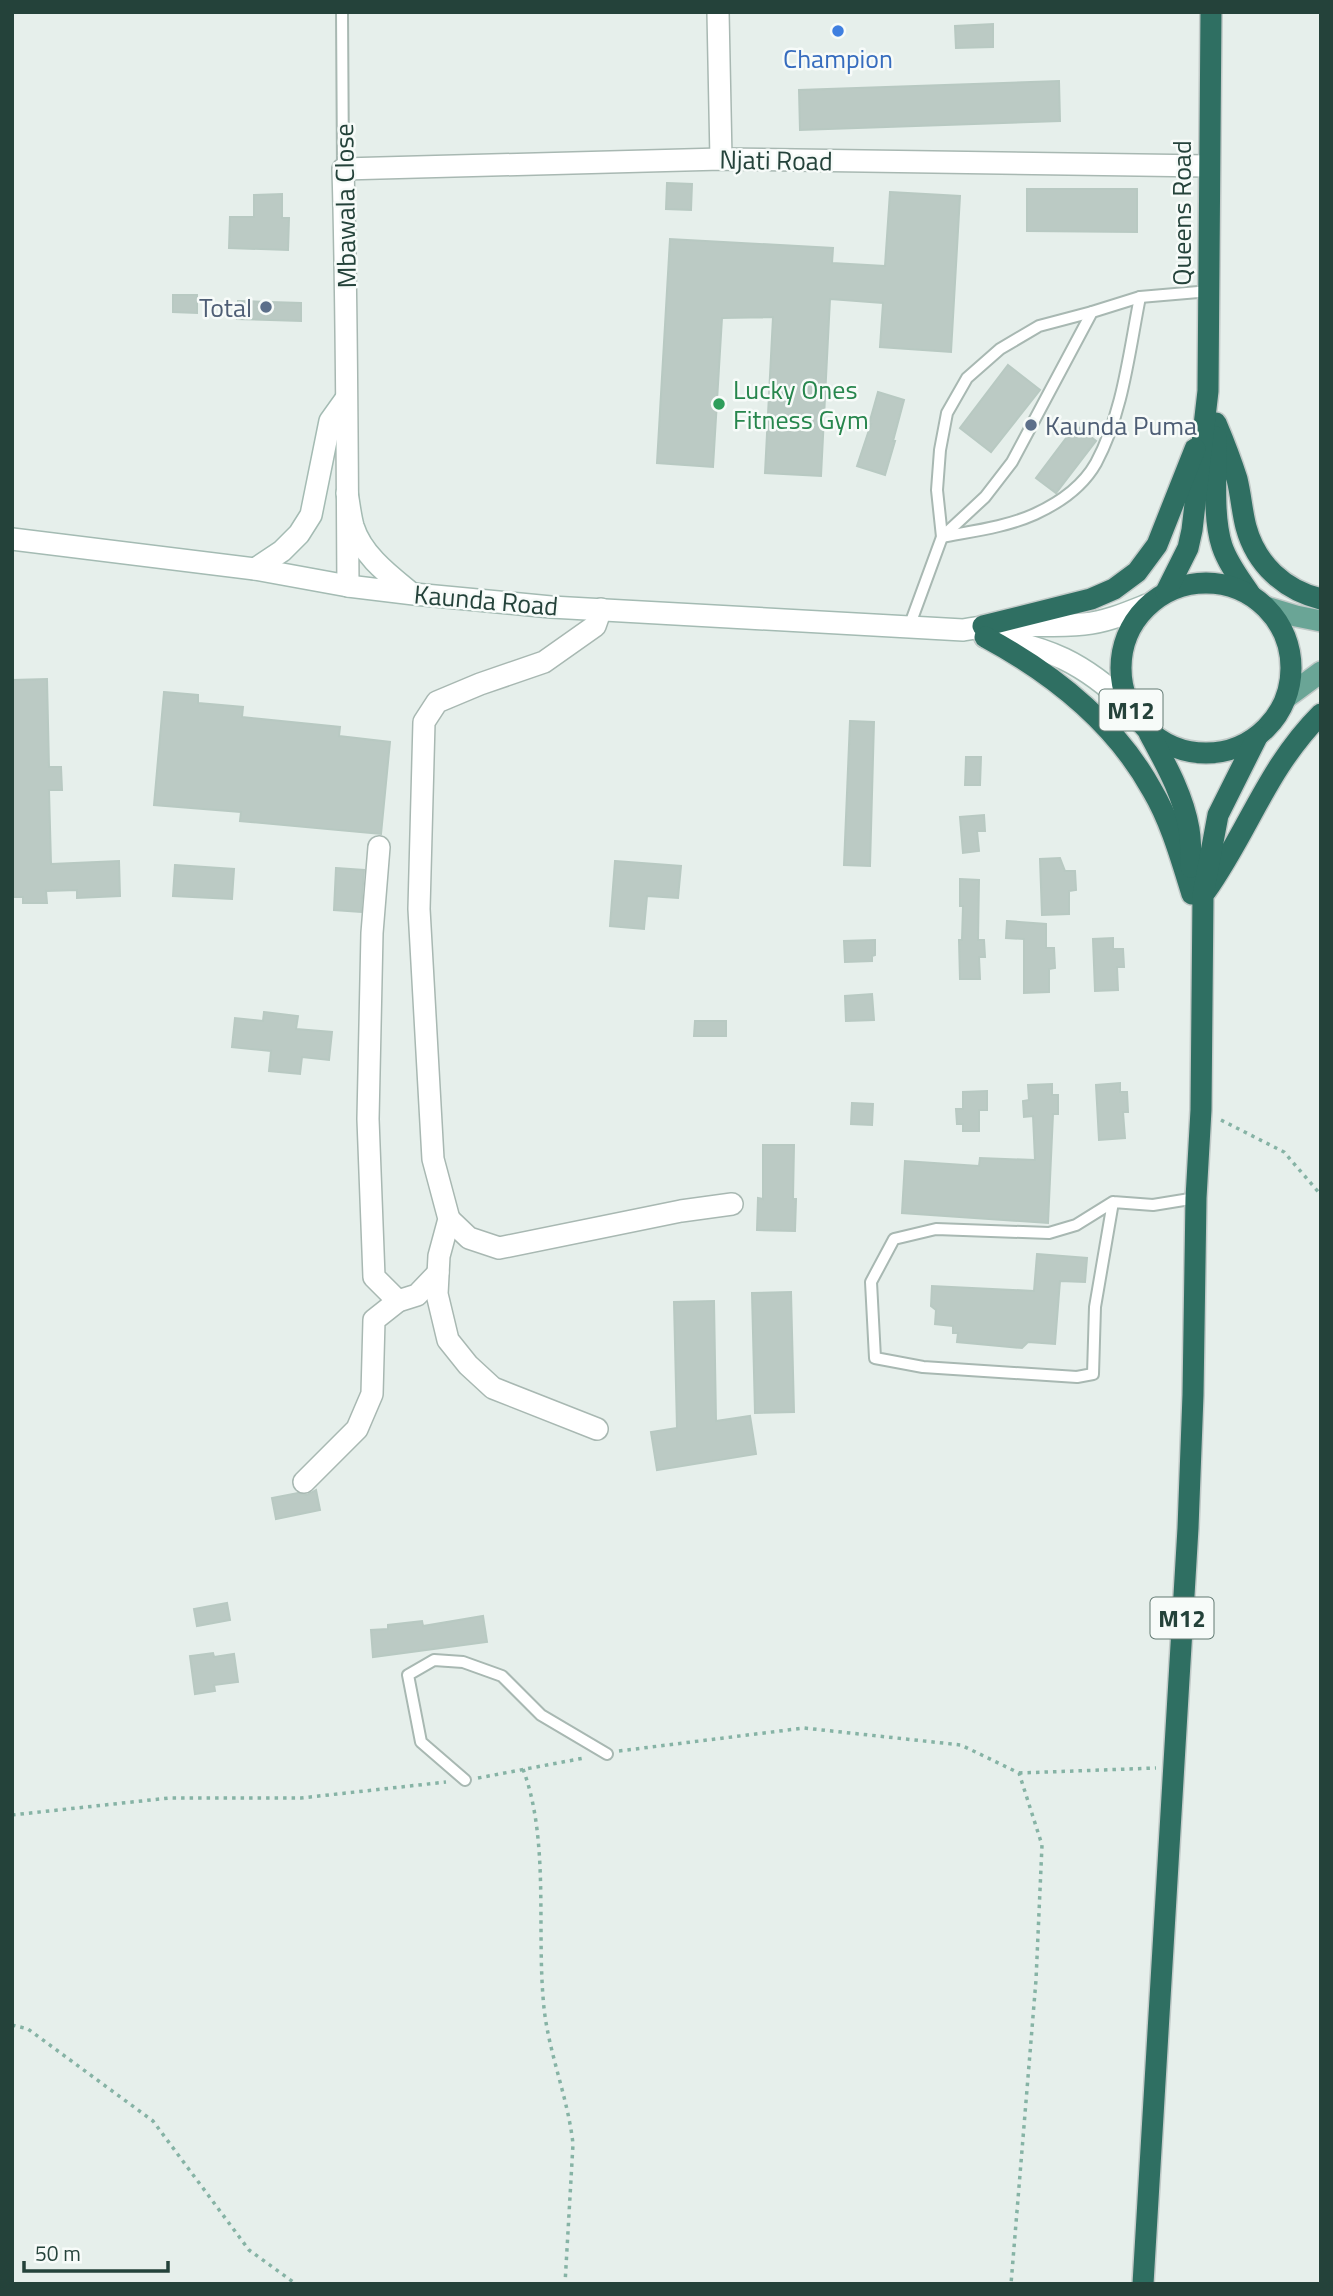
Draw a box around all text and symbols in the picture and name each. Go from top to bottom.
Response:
marker: Champion [830,23,846,39]
place label: Champion [783,39,893,78]
street label: Mbawala Close [324,123,366,289]
street label: Njati Road [719,140,833,180]
street label: Queens Road [1162,140,1201,286]
place label: Total [199,288,252,327]
marker: Total [258,299,274,315]
place label: Lucky Ones Fitness Gym [733,370,869,439]
marker: Lucky Ones Fitness Gym [711,396,727,412]
place label: Kaunda Puma [1045,406,1197,445]
marker: Kaunda Puma [1023,417,1039,433]
street label: Kaunda Road [412,574,560,626]
road number: M12 [1100,690,1162,730]
road number: M12 [1150,1598,1214,1638]
scale bar [24,2230,168,2274]
text: 50 m [35,2237,81,2269]

